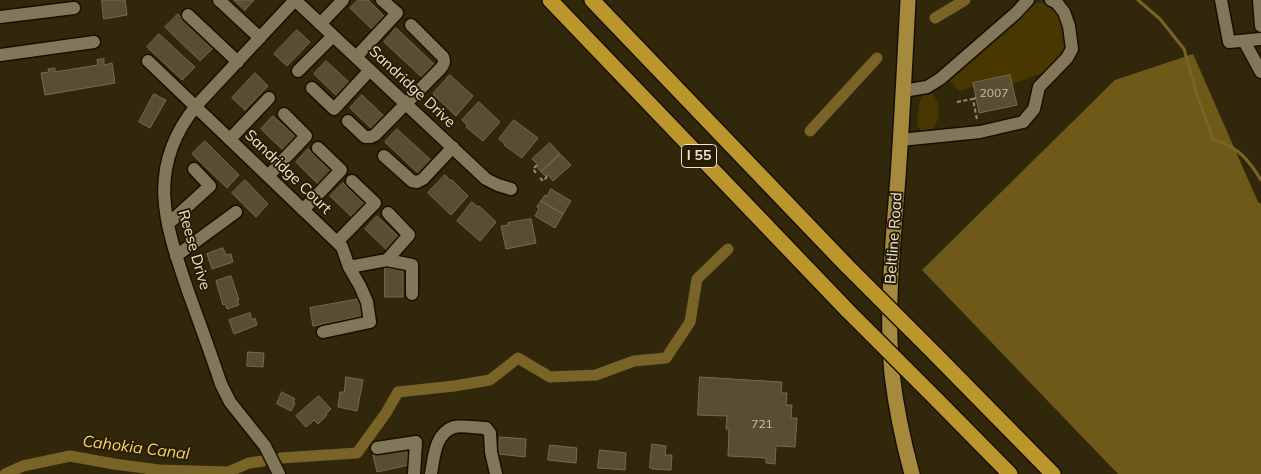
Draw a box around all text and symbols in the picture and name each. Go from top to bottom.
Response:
street label: Sandridge Drive [365,42,459,132]
house number: 2007 [980,86,1008,100]
street label: Sandridge Court [241,126,335,218]
road number: I 55 [682,144,716,168]
street label: Beltline Road [882,192,906,284]
street label: Reese Drive [174,208,214,292]
house number: 721 [751,417,773,431]
water label: Cahokia Canal [81,432,191,464]

